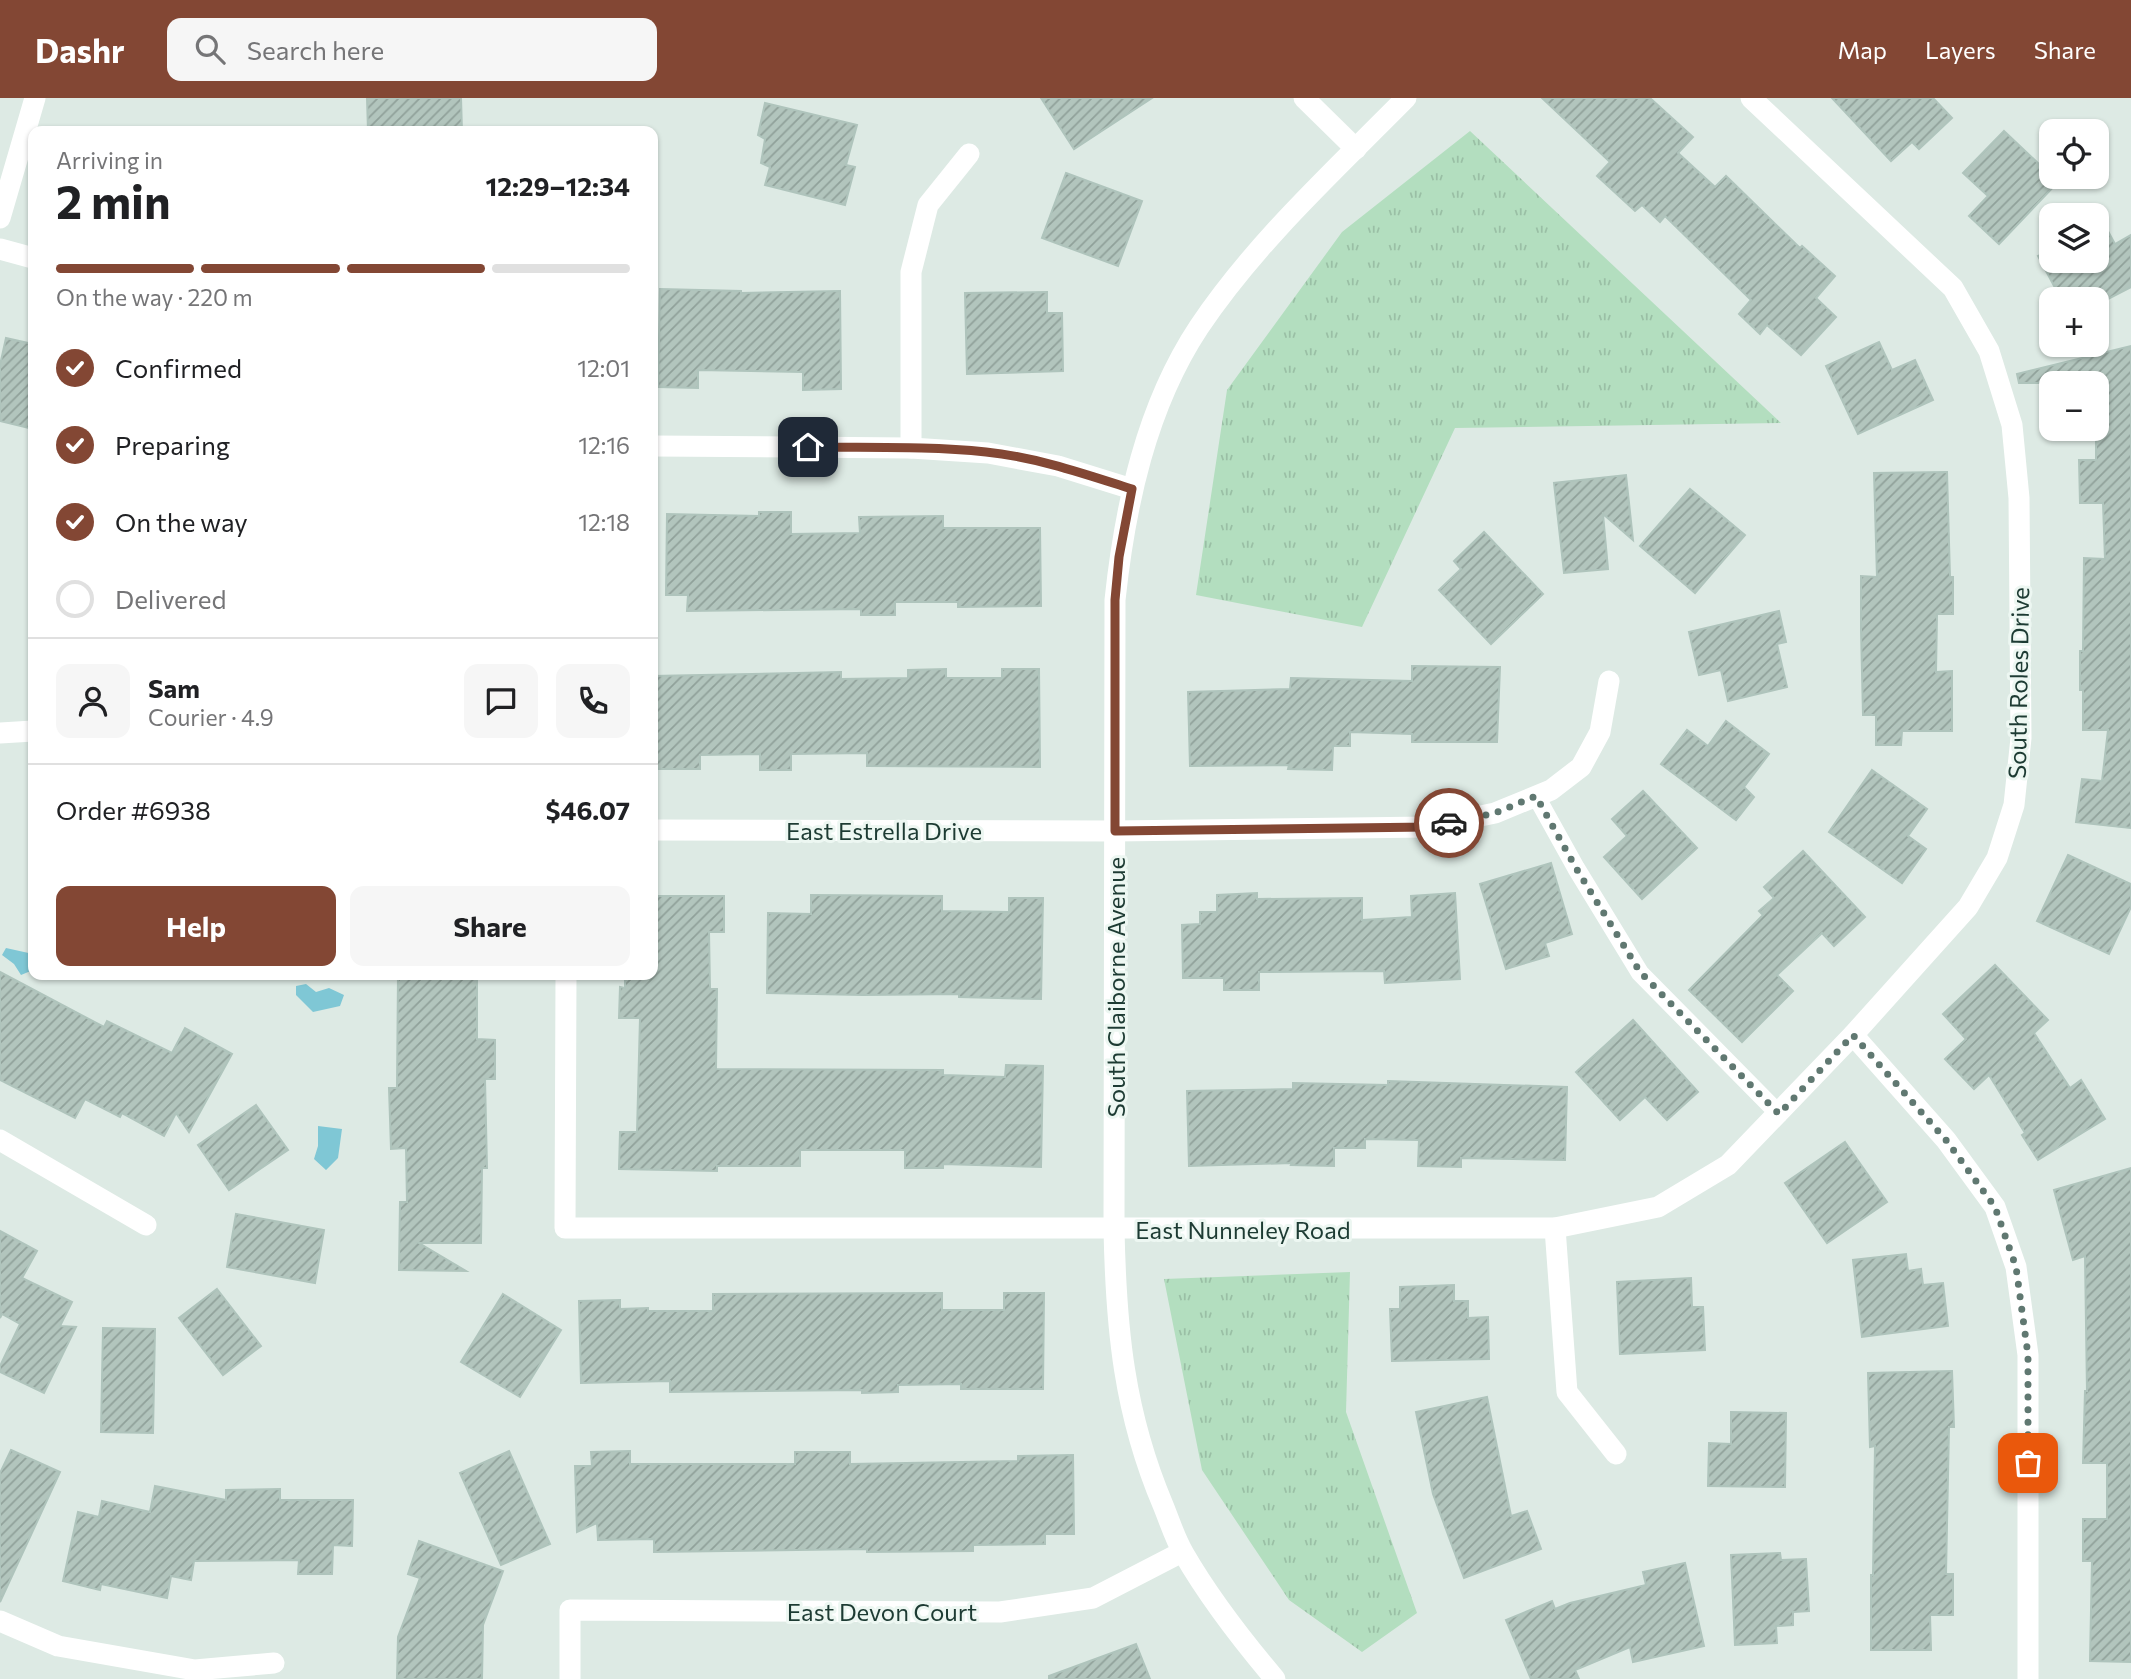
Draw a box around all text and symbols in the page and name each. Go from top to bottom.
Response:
search box [167,18,657,81]
text: Dashr [35,29,125,70]
icon: search [191,30,229,68]
text: Search here [247,34,384,65]
text: Map [1838,35,1887,64]
text: Layers [1925,35,1996,64]
text: Share [2034,35,2096,64]
map controls [2039,119,2109,441]
button: locate [2039,119,2109,189]
text: Arriving in [56,146,163,174]
text: 12:29–12:34 [485,170,630,201]
text: 2 min [56,172,171,228]
button: layers [2039,203,2109,273]
text: On the way · 220 m [56,283,253,311]
button: + [2039,287,2109,357]
icon: check [56,349,94,387]
text: Confirmed [115,352,242,383]
text: 12:01 [577,354,630,382]
button: − [2039,371,2109,441]
pin [778,417,838,477]
icon: check [56,426,94,464]
icon: home [789,428,827,466]
text: Preparing [115,429,230,460]
text: 12:16 [578,431,630,459]
icon: check [56,503,94,541]
text: On the way [115,506,248,537]
text: 12:18 [578,508,630,536]
text: Delivered [115,583,226,614]
street label: South Roles Drive [2002,587,2034,779]
button: person [56,664,130,738]
button: chat [464,664,538,738]
button: phone [556,664,630,738]
text: Sam [148,672,200,703]
text: Courier · 4.9 [148,703,274,731]
courier [1414,788,1484,858]
text: Order #6938 [56,794,211,825]
text: $46.07 [546,794,630,825]
icon: car [1430,804,1468,842]
street label: East Estrella Drive [786,816,982,845]
street label: South Claiborne Avenue [1101,857,1130,1117]
button: Help [56,886,336,966]
button: Share [350,886,630,966]
street label: East Nunneley Road [1135,1215,1351,1244]
pin [1998,1433,2058,1493]
icon: bag [2009,1444,2047,1482]
street label: East Devon Court [787,1597,977,1626]

